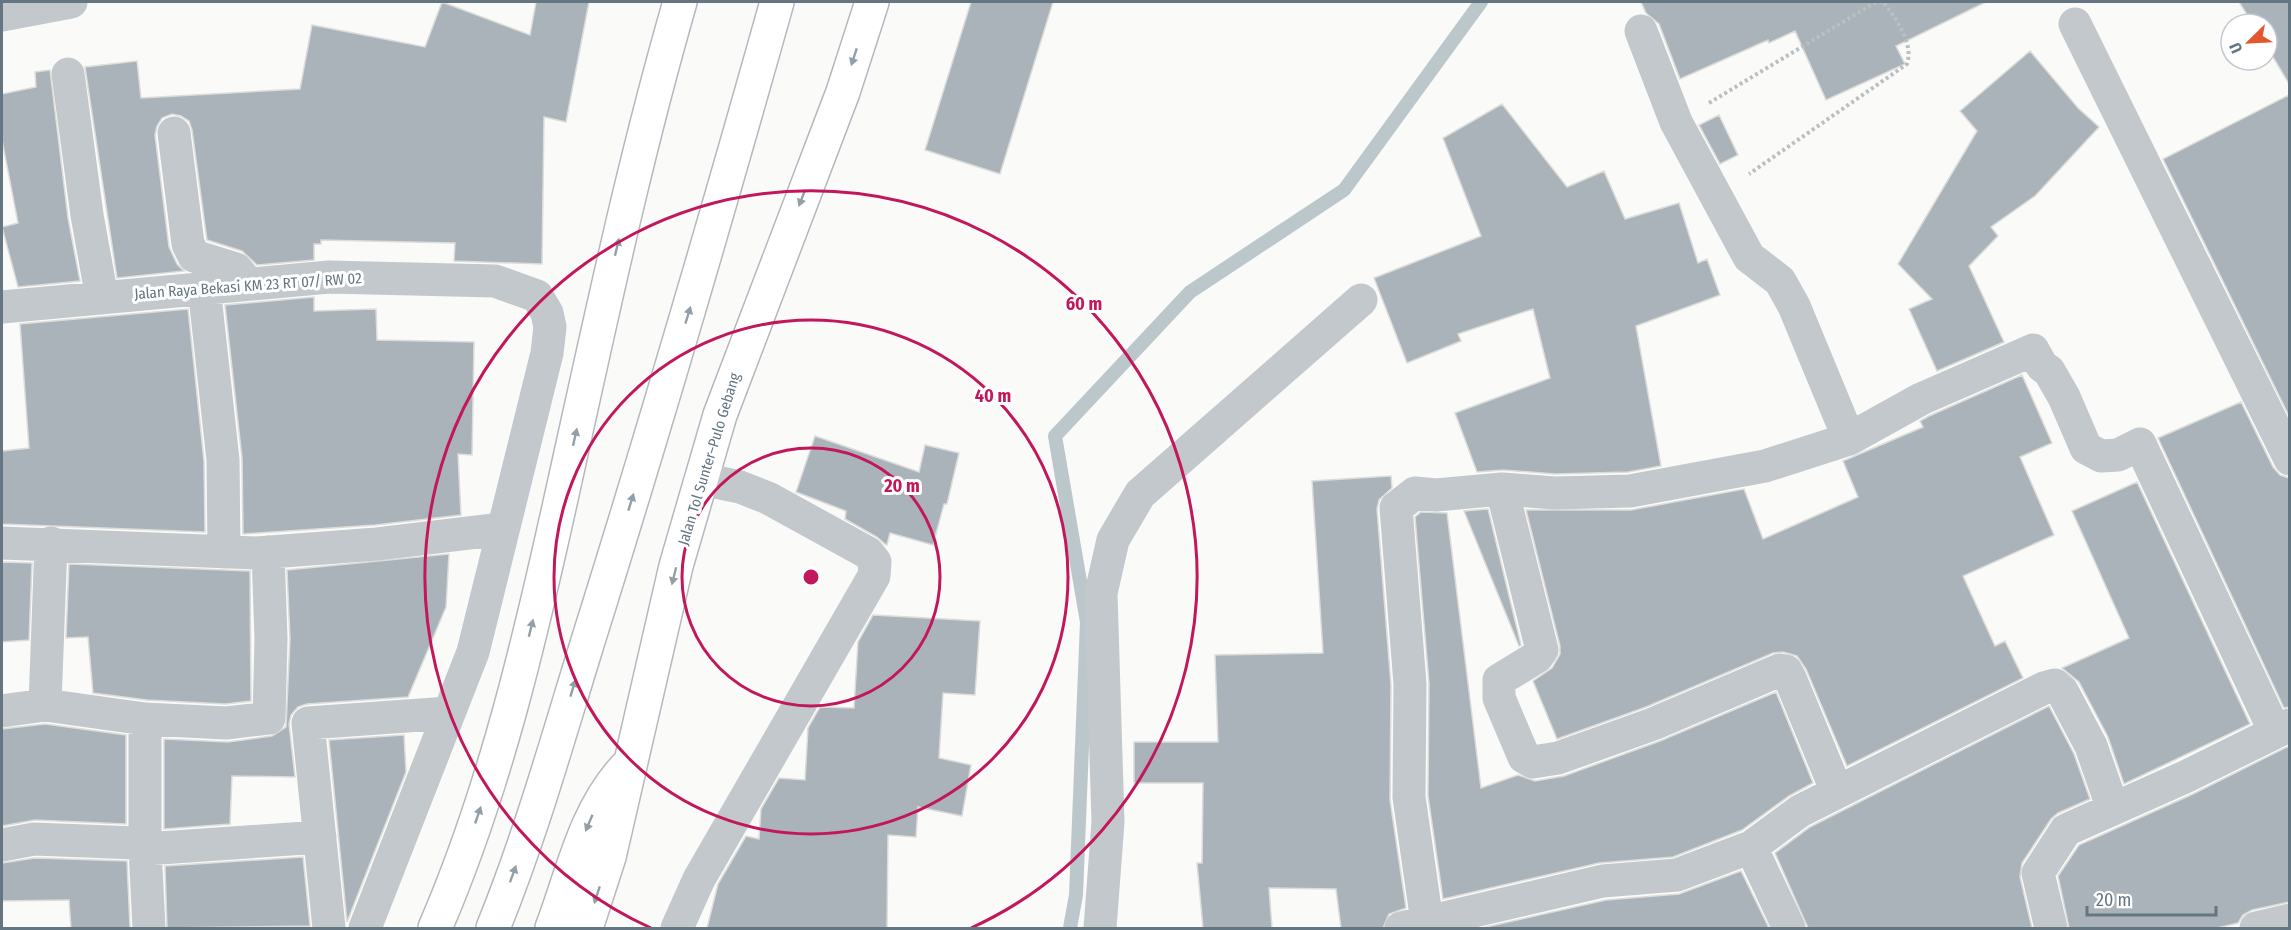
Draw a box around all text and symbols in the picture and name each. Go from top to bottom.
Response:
north arrow [2219,12,2279,72]
text: U [2225,40,2246,56]
one-way arrow [849,48,858,66]
one-way arrow [797,190,807,208]
one-way arrow [613,237,622,256]
street label: Jalan Raya Bekasi KM 23 RT 07/ RW 02 [134,269,363,303]
text: 60 m [1066,293,1102,315]
one-way arrow [684,306,693,324]
street label: Jalan Tol Sunter–Pulo Gebang [674,371,744,547]
text: 40 m [975,385,1011,407]
one-way arrow [571,428,580,447]
text: 20 m [883,475,920,497]
one-way arrow [627,493,636,511]
one-way arrow [669,566,679,585]
centre of rings [801,567,821,587]
one-way arrow [527,618,537,637]
one-way arrow [569,679,578,697]
one-way arrow [473,806,483,824]
one-way arrow [584,814,594,832]
one-way arrow [508,864,518,882]
scale bar [2087,879,2216,917]
one-way arrow [592,886,601,904]
text: 20 m [2096,889,2131,911]

